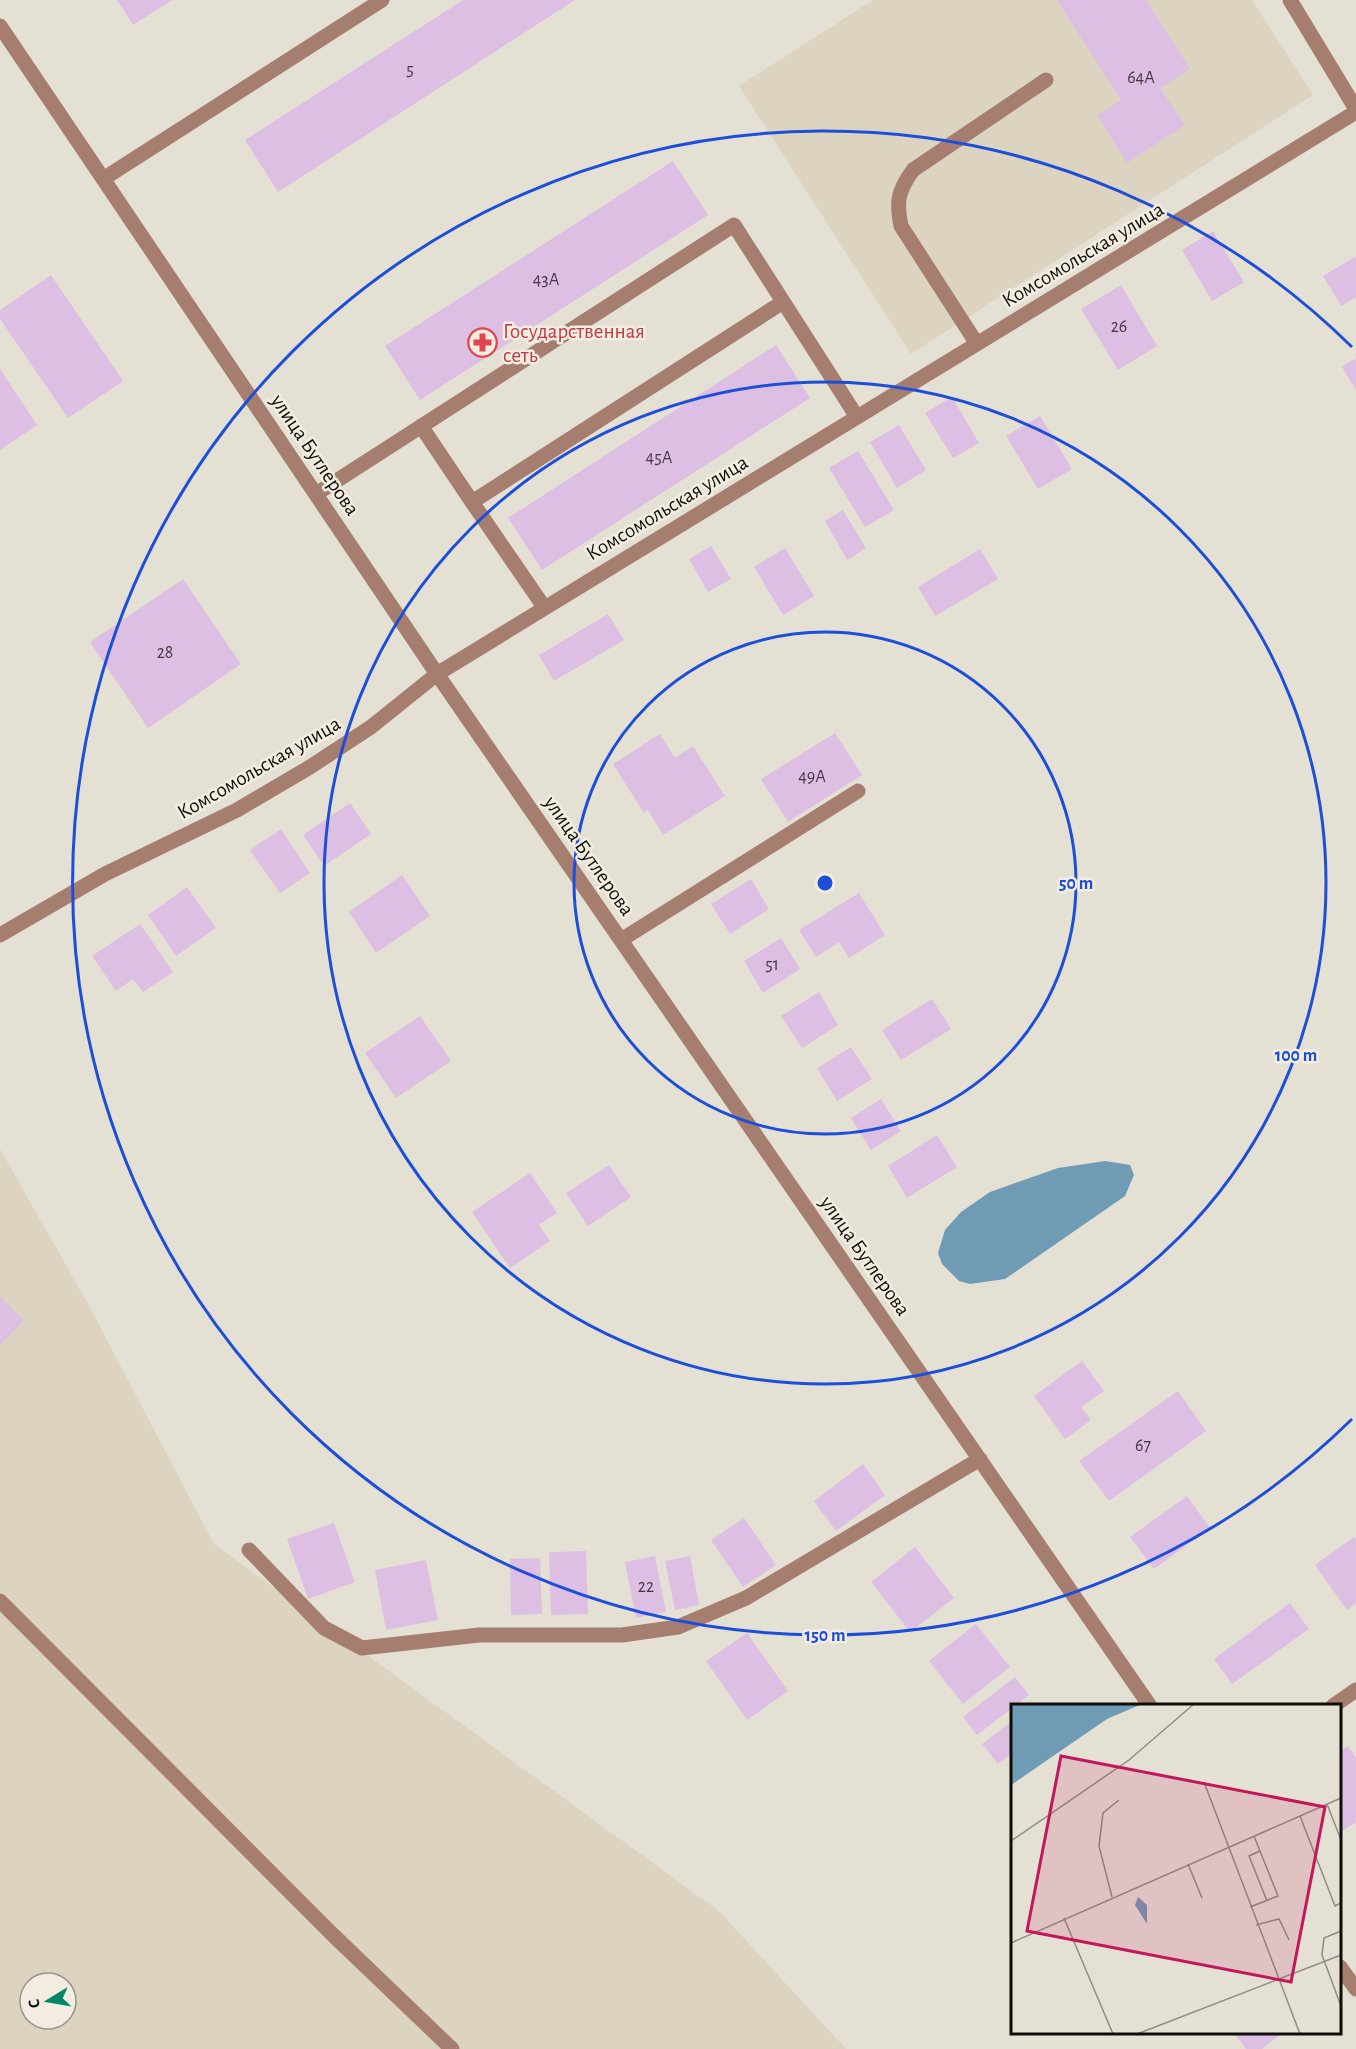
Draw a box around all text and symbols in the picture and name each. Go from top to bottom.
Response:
house number: 5 [406,61,414,79]
house number: 64А [1127,69,1155,87]
street label: Комсомольская улица [998,198,1168,312]
house number: 43А [533,271,560,289]
house number: 26 [1111,318,1127,336]
place label: Государственная сеть [503,321,645,366]
pharmacy icon: Государственная сеть [466,327,498,359]
street label: улица Бутлерова [266,390,363,520]
house number: 45А [646,449,673,467]
street label: Комсомольская улица [582,451,752,565]
house number: 28 [157,644,173,662]
street label: Комсомольская улица [174,713,345,823]
house number: 49А [798,768,826,786]
street label: улица Бутлерова [539,791,638,920]
centre of rings [815,873,835,893]
text: 50 m [1059,875,1093,893]
house number: 51 [765,956,779,974]
text: 100 m [1275,1047,1317,1065]
street label: улица Бутлерова [815,1191,914,1320]
house number: 67 [1135,1437,1151,1455]
house number: 22 [638,1578,654,1596]
text: 150 m [805,1627,845,1645]
inset map [1011,1704,1341,2034]
north arrow [18,1971,78,2031]
text: С [26,1998,43,2010]

